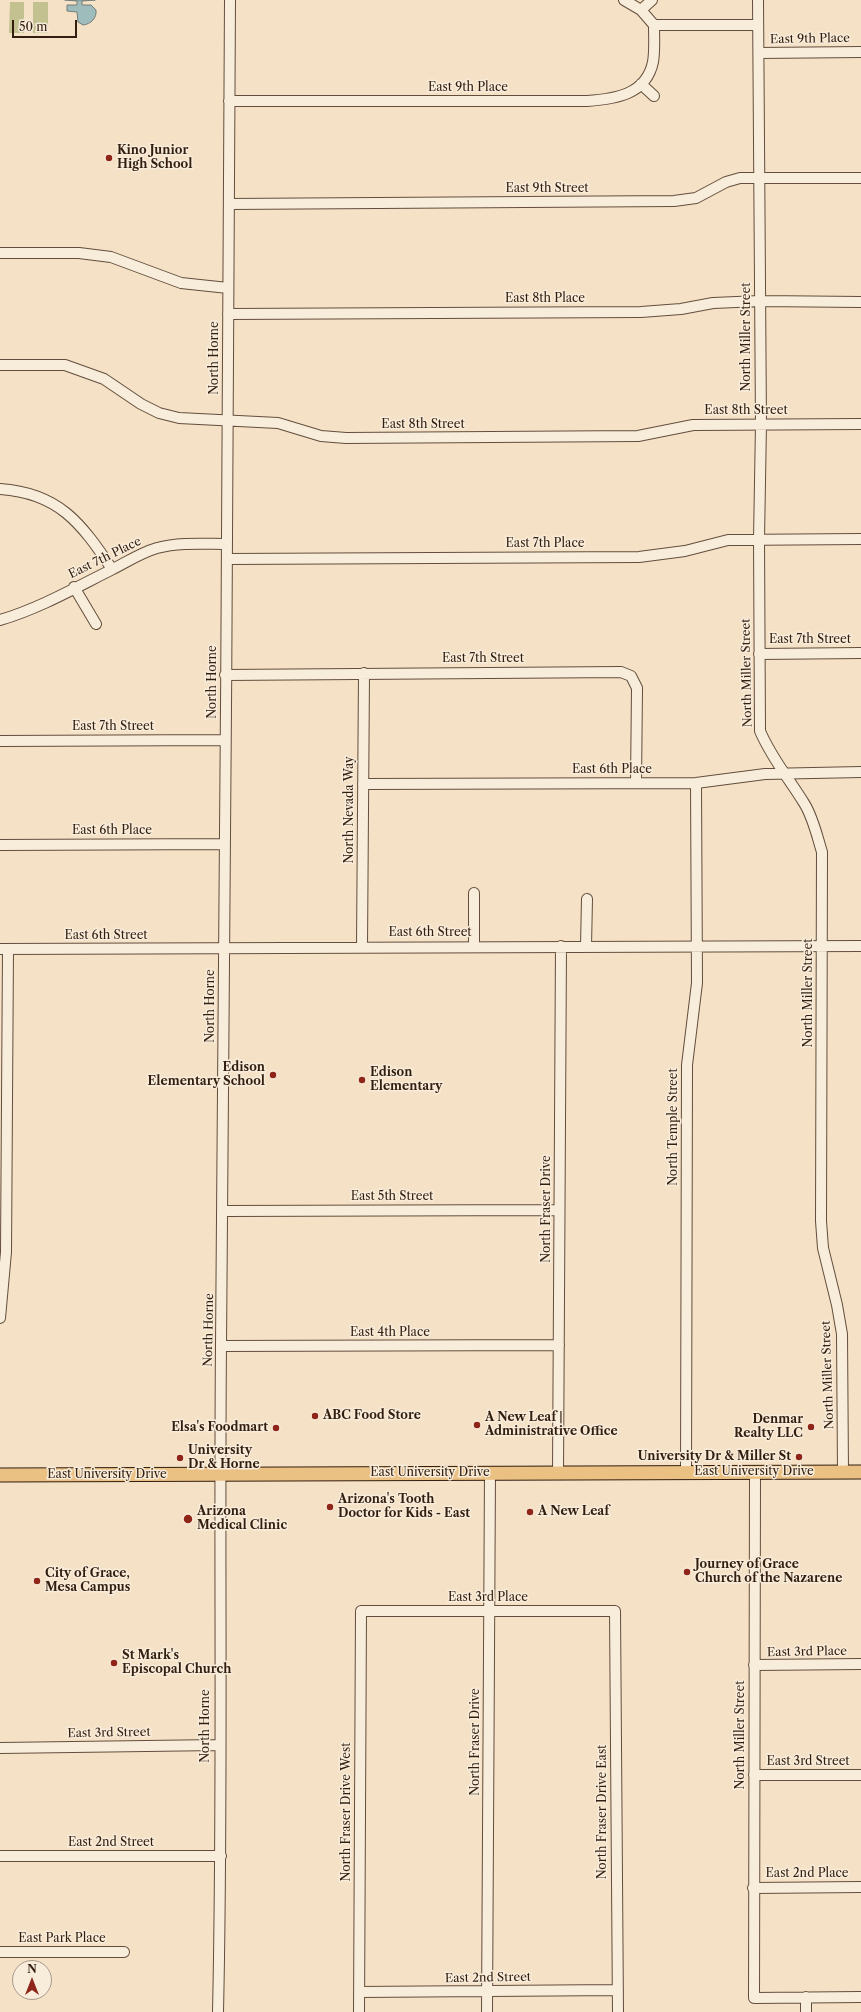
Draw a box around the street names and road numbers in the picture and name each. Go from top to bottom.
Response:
street label: East 9th Place [770,31,850,47]
street label: East 9th Place [428,81,508,95]
street label: East 9th Street [505,182,589,196]
street label: North Miller Street [740,283,754,391]
street label: East 8th Place [505,292,585,306]
street label: North Horne [208,321,222,395]
street label: East 8th Street [704,404,788,418]
street label: East 8th Street [381,418,465,432]
street label: East 7th Place [66,534,144,582]
street label: East 7th Place [506,537,584,551]
street label: North Miller Street [739,618,755,728]
street label: East 7th Street [769,633,851,647]
street label: North Horne [206,645,220,719]
street label: East 7th Street [442,652,524,666]
street label: East 7th Street [72,720,154,734]
street label: North Nevada Way [343,756,357,864]
street label: East 6th Place [572,763,652,777]
street label: East 6th Place [72,824,152,838]
street label: East 6th Street [388,926,472,940]
street label: East 6th Street [64,929,148,943]
street label: North Miller Street [802,939,816,1047]
street label: North Horne [204,969,218,1043]
street label: North Temple Street [667,1068,681,1186]
street label: North Fraser Drive [540,1155,554,1263]
street label: East 5th Street [351,1190,433,1204]
street label: North Horne [201,1293,217,1367]
street label: North Miller Street [819,1320,837,1430]
street label: East 4th Place [350,1326,430,1340]
street label: East University Drive [694,1465,814,1479]
street label: East University Drive [370,1466,490,1480]
street label: East University Drive [47,1468,167,1482]
street label: East 3rd Place [448,1591,528,1605]
street label: East 3rd Place [767,1644,847,1660]
street label: North Miller Street [734,1681,748,1789]
street label: North Fraser Drive [469,1688,483,1796]
street label: North Horne [199,1689,213,1763]
street label: East 3rd Street [67,1725,151,1741]
street label: North Fraser Drive West [340,1743,354,1881]
street label: North Fraser Drive East [596,1745,610,1879]
street label: East 3rd Street [766,1755,850,1769]
street label: East 2nd Street [68,1836,154,1850]
street label: East 2nd Place [766,1867,848,1881]
street label: East Park Place [18,1932,106,1946]
street label: East 2nd Street [445,1970,531,1986]

